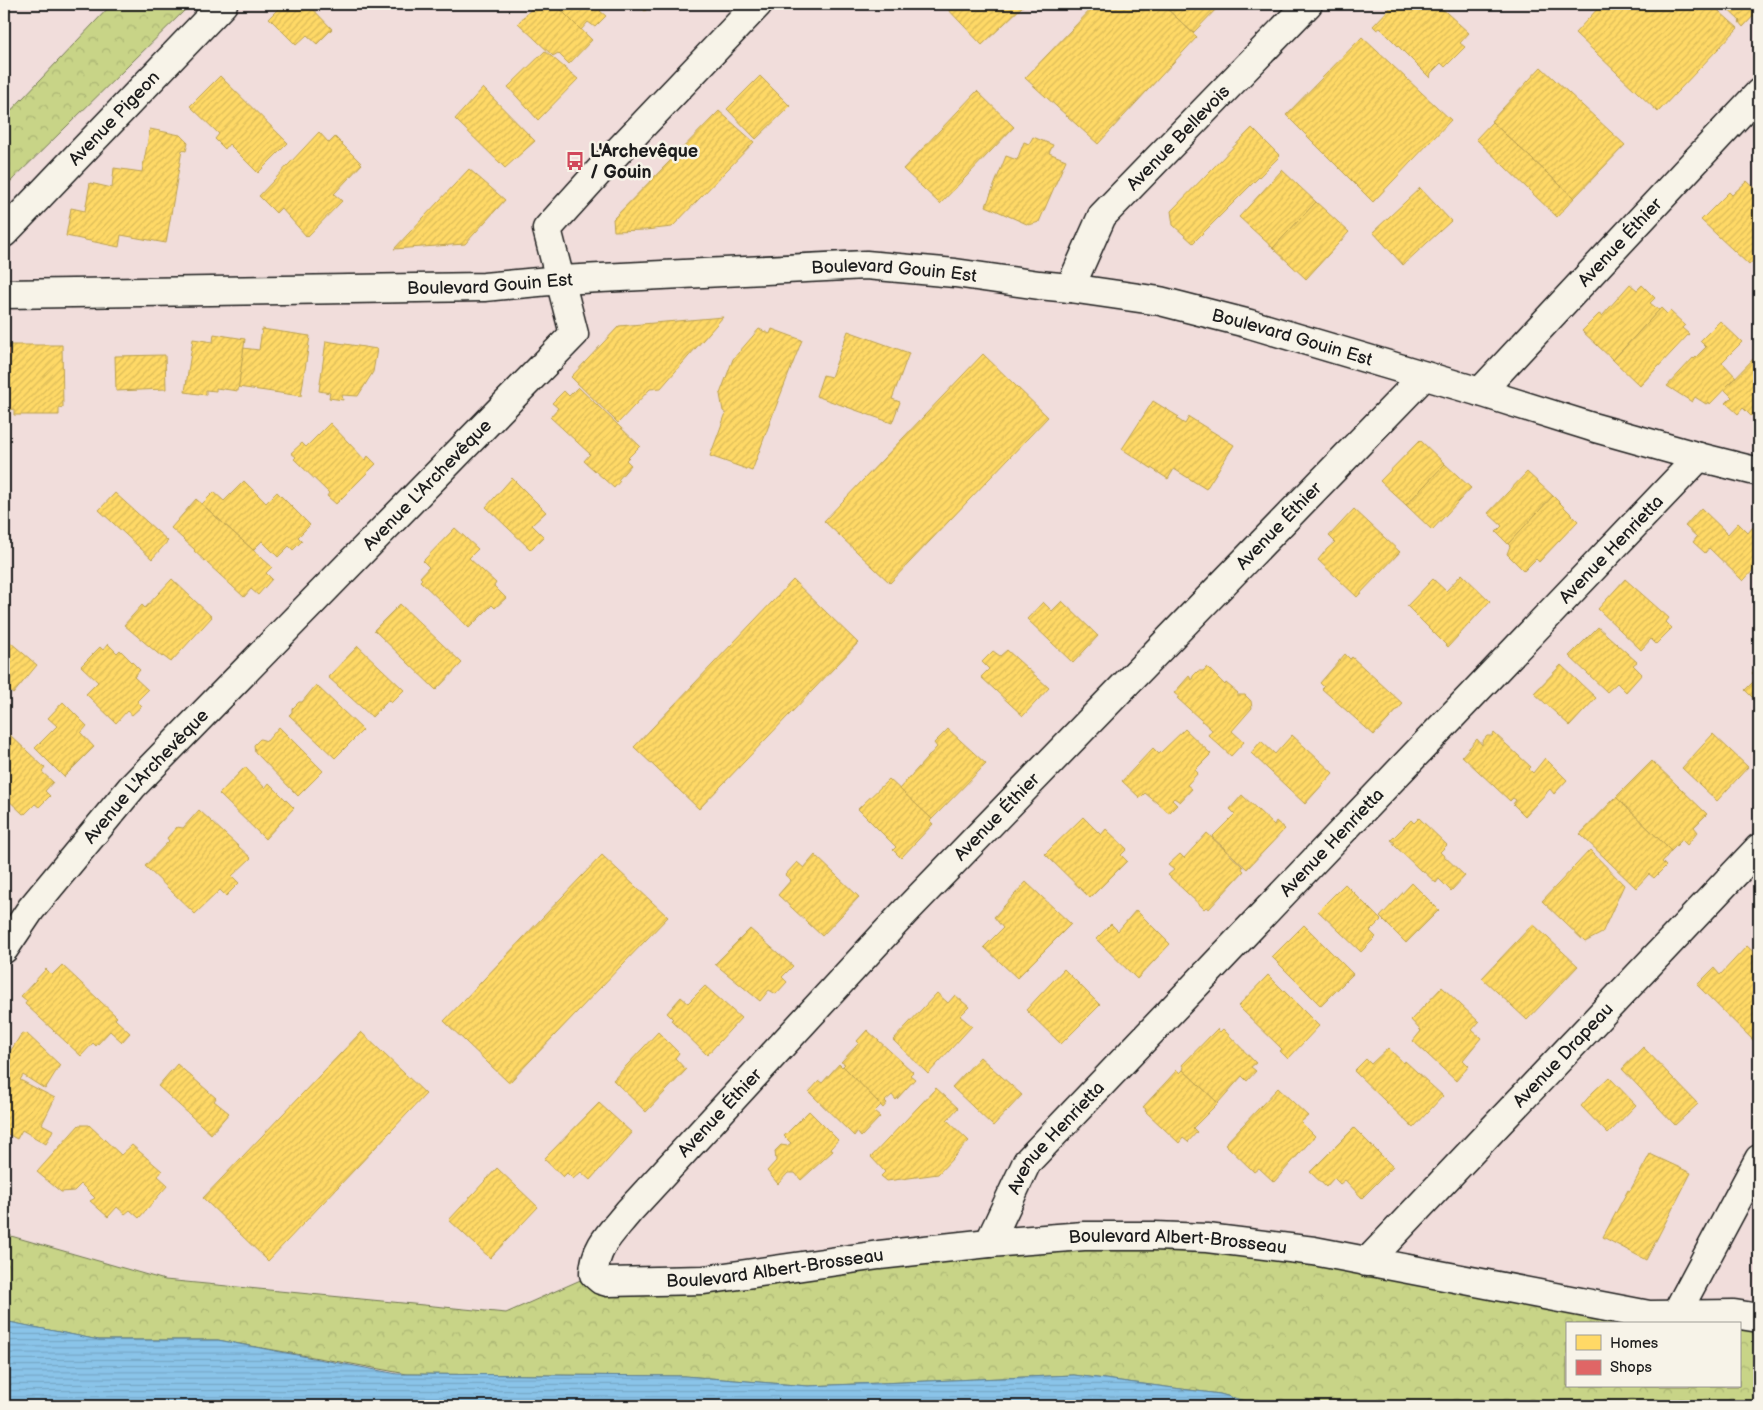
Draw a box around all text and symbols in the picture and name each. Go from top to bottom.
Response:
street label: Avenue Pigeon [64,67,164,170]
street label: Avenue Bellevois [1122,81,1234,195]
place label: L'Archevêque / Gouin [590,141,698,183]
bus stop icon: L'Archevêque / Gouin [564,150,586,172]
street label: Avenue Éthier [1573,193,1667,291]
street label: Boulevard Gouin Est [811,254,979,287]
street label: Boulevard Gouin Est [407,269,574,299]
street label: Boulevard Gouin Est [1210,304,1375,370]
street label: Avenue L'Archevêque [358,415,496,555]
street label: Avenue Éthier [1231,476,1326,574]
street label: Avenue Henrietta [1555,491,1667,608]
street label: Avenue L'Archevêque [79,704,213,848]
street label: Avenue Éthier [949,767,1044,865]
street label: Avenue Henrietta [1275,784,1388,901]
street label: Avenue Drapeau [1509,998,1617,1112]
street label: Avenue Éthier [672,1063,767,1162]
street label: Avenue Henrietta [1003,1077,1109,1197]
street label: Boulevard Albert-Brosseau [1068,1226,1288,1258]
street label: Boulevard Albert-Brosseau [666,1244,885,1291]
legend [1566,1322,1740,1388]
text: Homes [1610,1334,1659,1353]
text: Shops [1610,1358,1653,1377]

